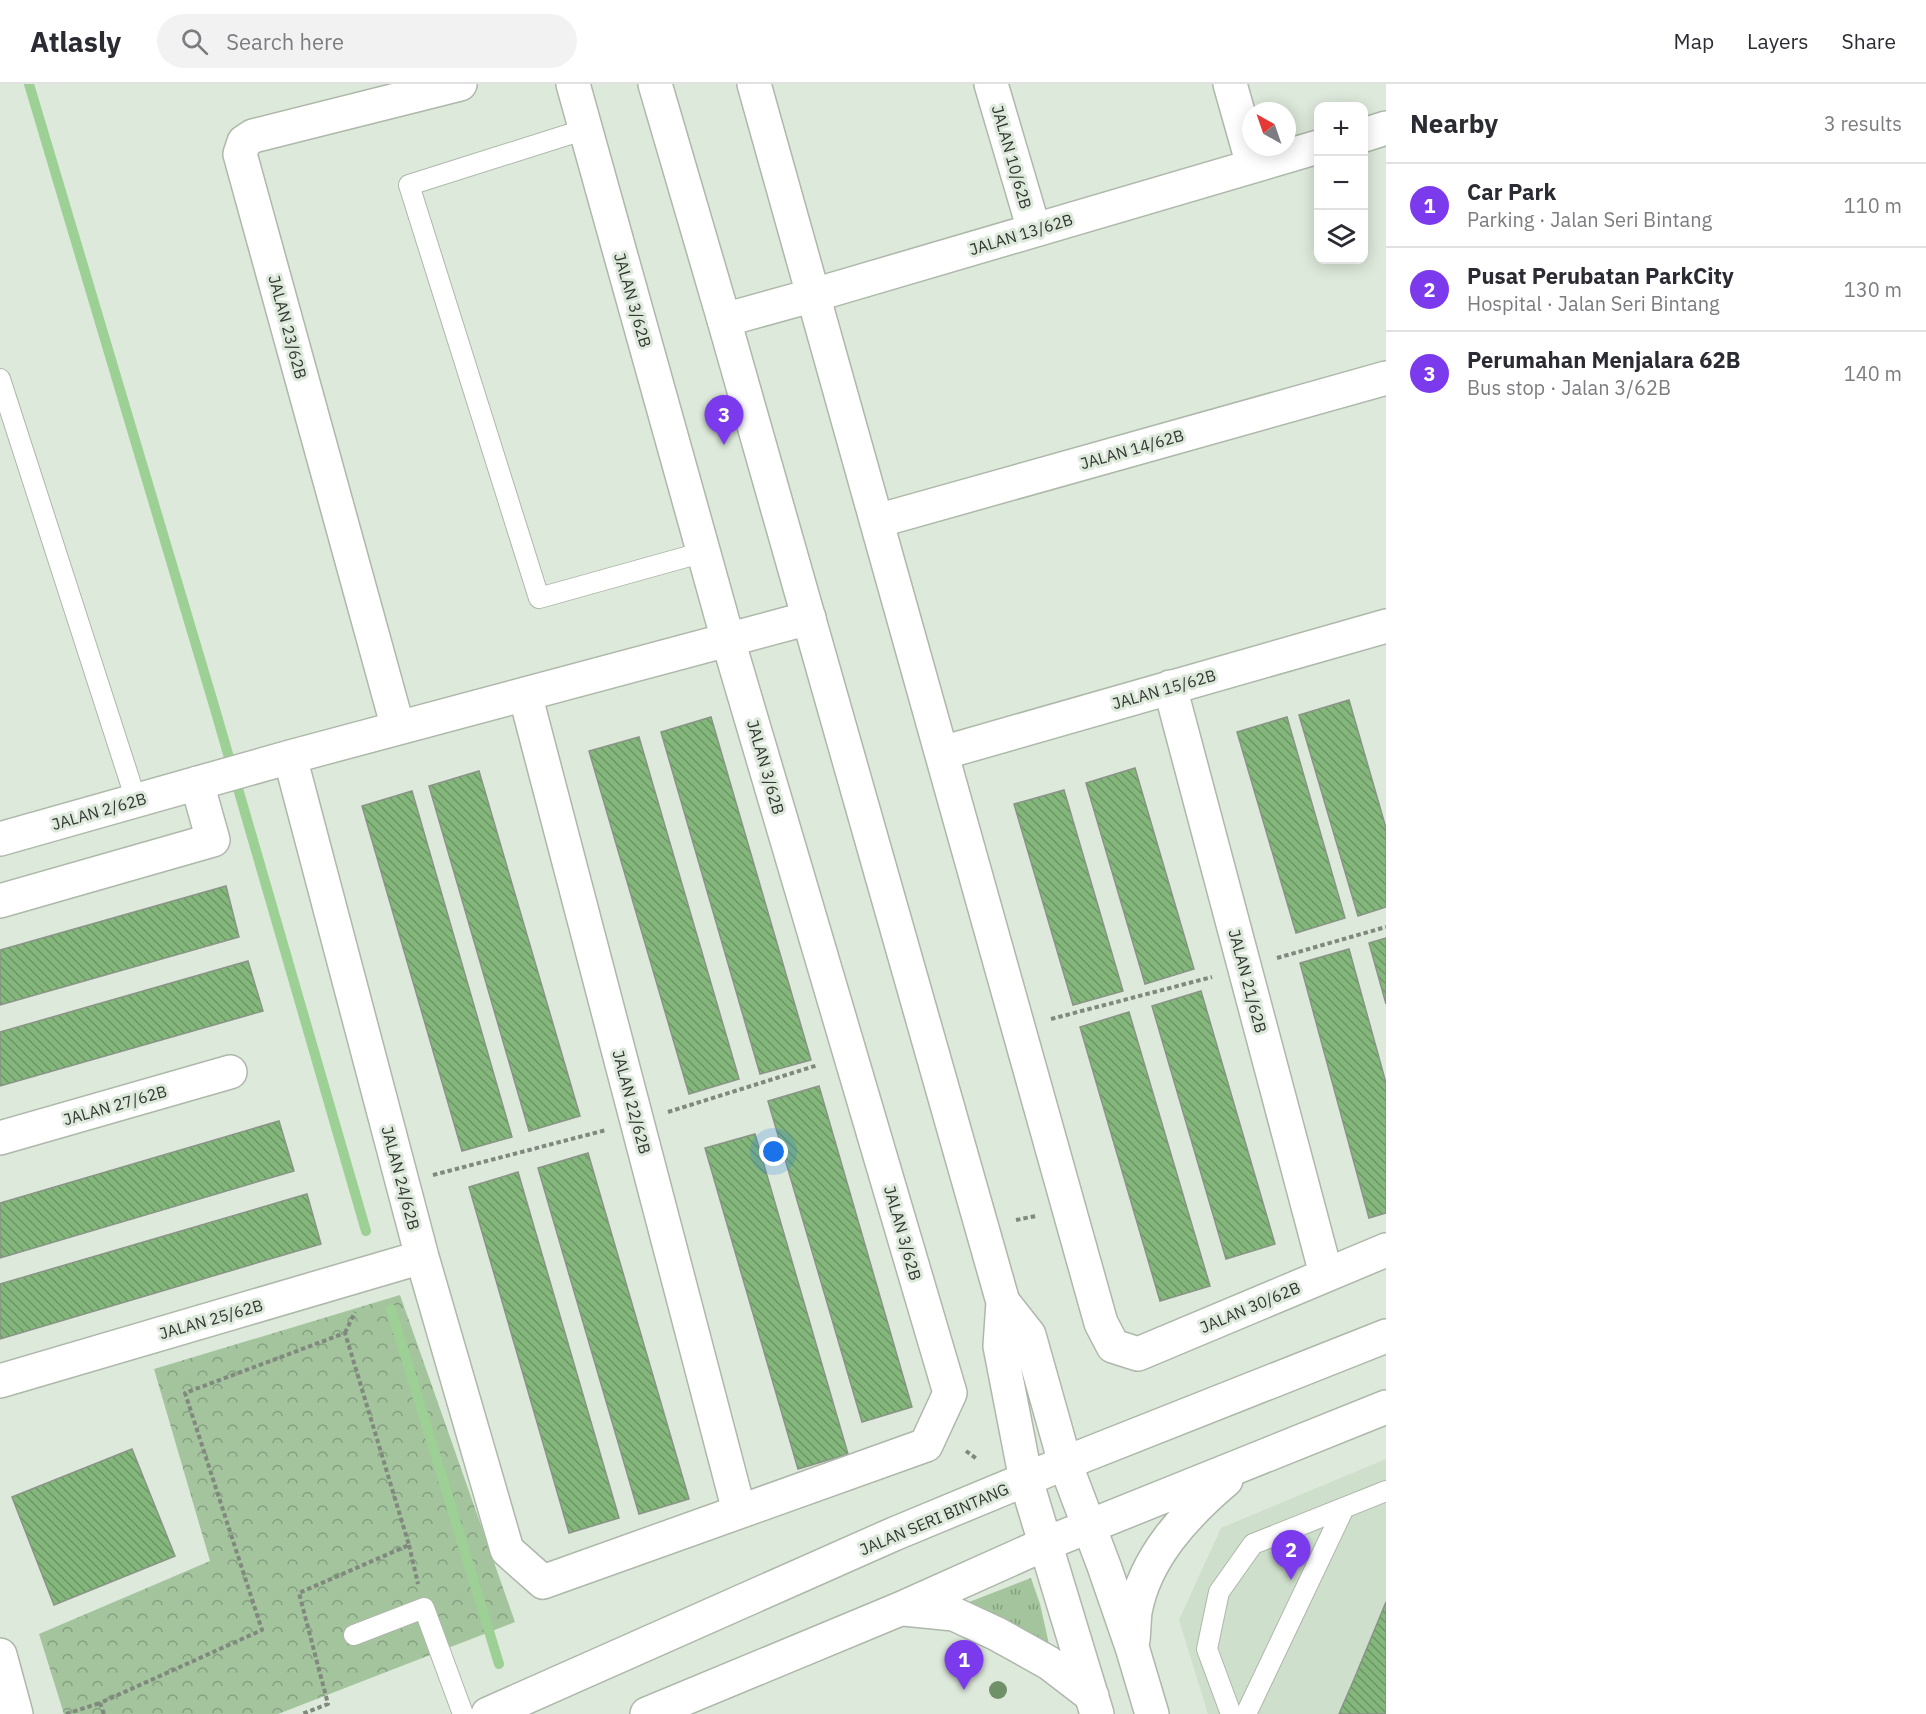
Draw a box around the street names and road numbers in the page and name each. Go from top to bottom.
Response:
street label: JALAN 10/62B [988,103,1036,211]
street label: JALAN 13/62B [967,209,1075,259]
street label: JALAN 3/62B [610,250,656,350]
street label: JALAN 23/62B [264,273,312,381]
street label: JALAN 14/62B [1078,425,1186,473]
street label: JALAN 15/62B [1110,665,1218,713]
street label: JALAN 3/62B [743,717,789,817]
street label: JALAN 2/62B [49,788,149,834]
street label: JALAN 21/62B [1224,927,1272,1035]
street label: JALAN 22/62B [608,1048,656,1156]
street label: JALAN 27/62B [61,1081,169,1129]
street label: JALAN 24/62B [377,1124,425,1232]
street label: JALAN 3/62B [880,1183,926,1283]
street label: JALAN 30/62B [1197,1277,1303,1337]
street label: JALAN 25/62B [157,1295,265,1343]
street label: JALAN SERI BINTANG [856,1479,1012,1559]

